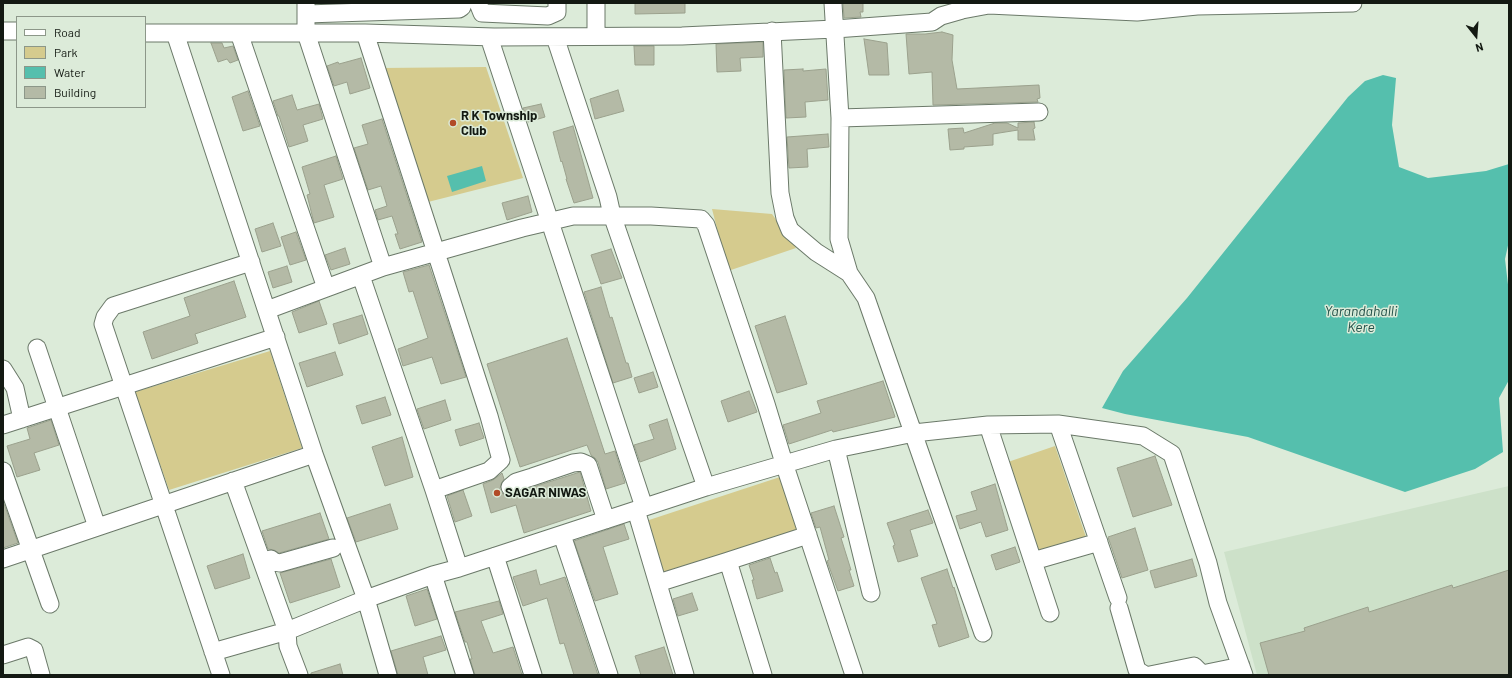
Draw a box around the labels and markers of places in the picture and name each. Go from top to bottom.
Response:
place label: R K Township Club [461,108,537,139]
marker: R K Township Club [448,118,458,128]
place label: SAGAR NIWAS [505,485,586,501]
marker: SAGAR NIWAS [492,488,502,498]

